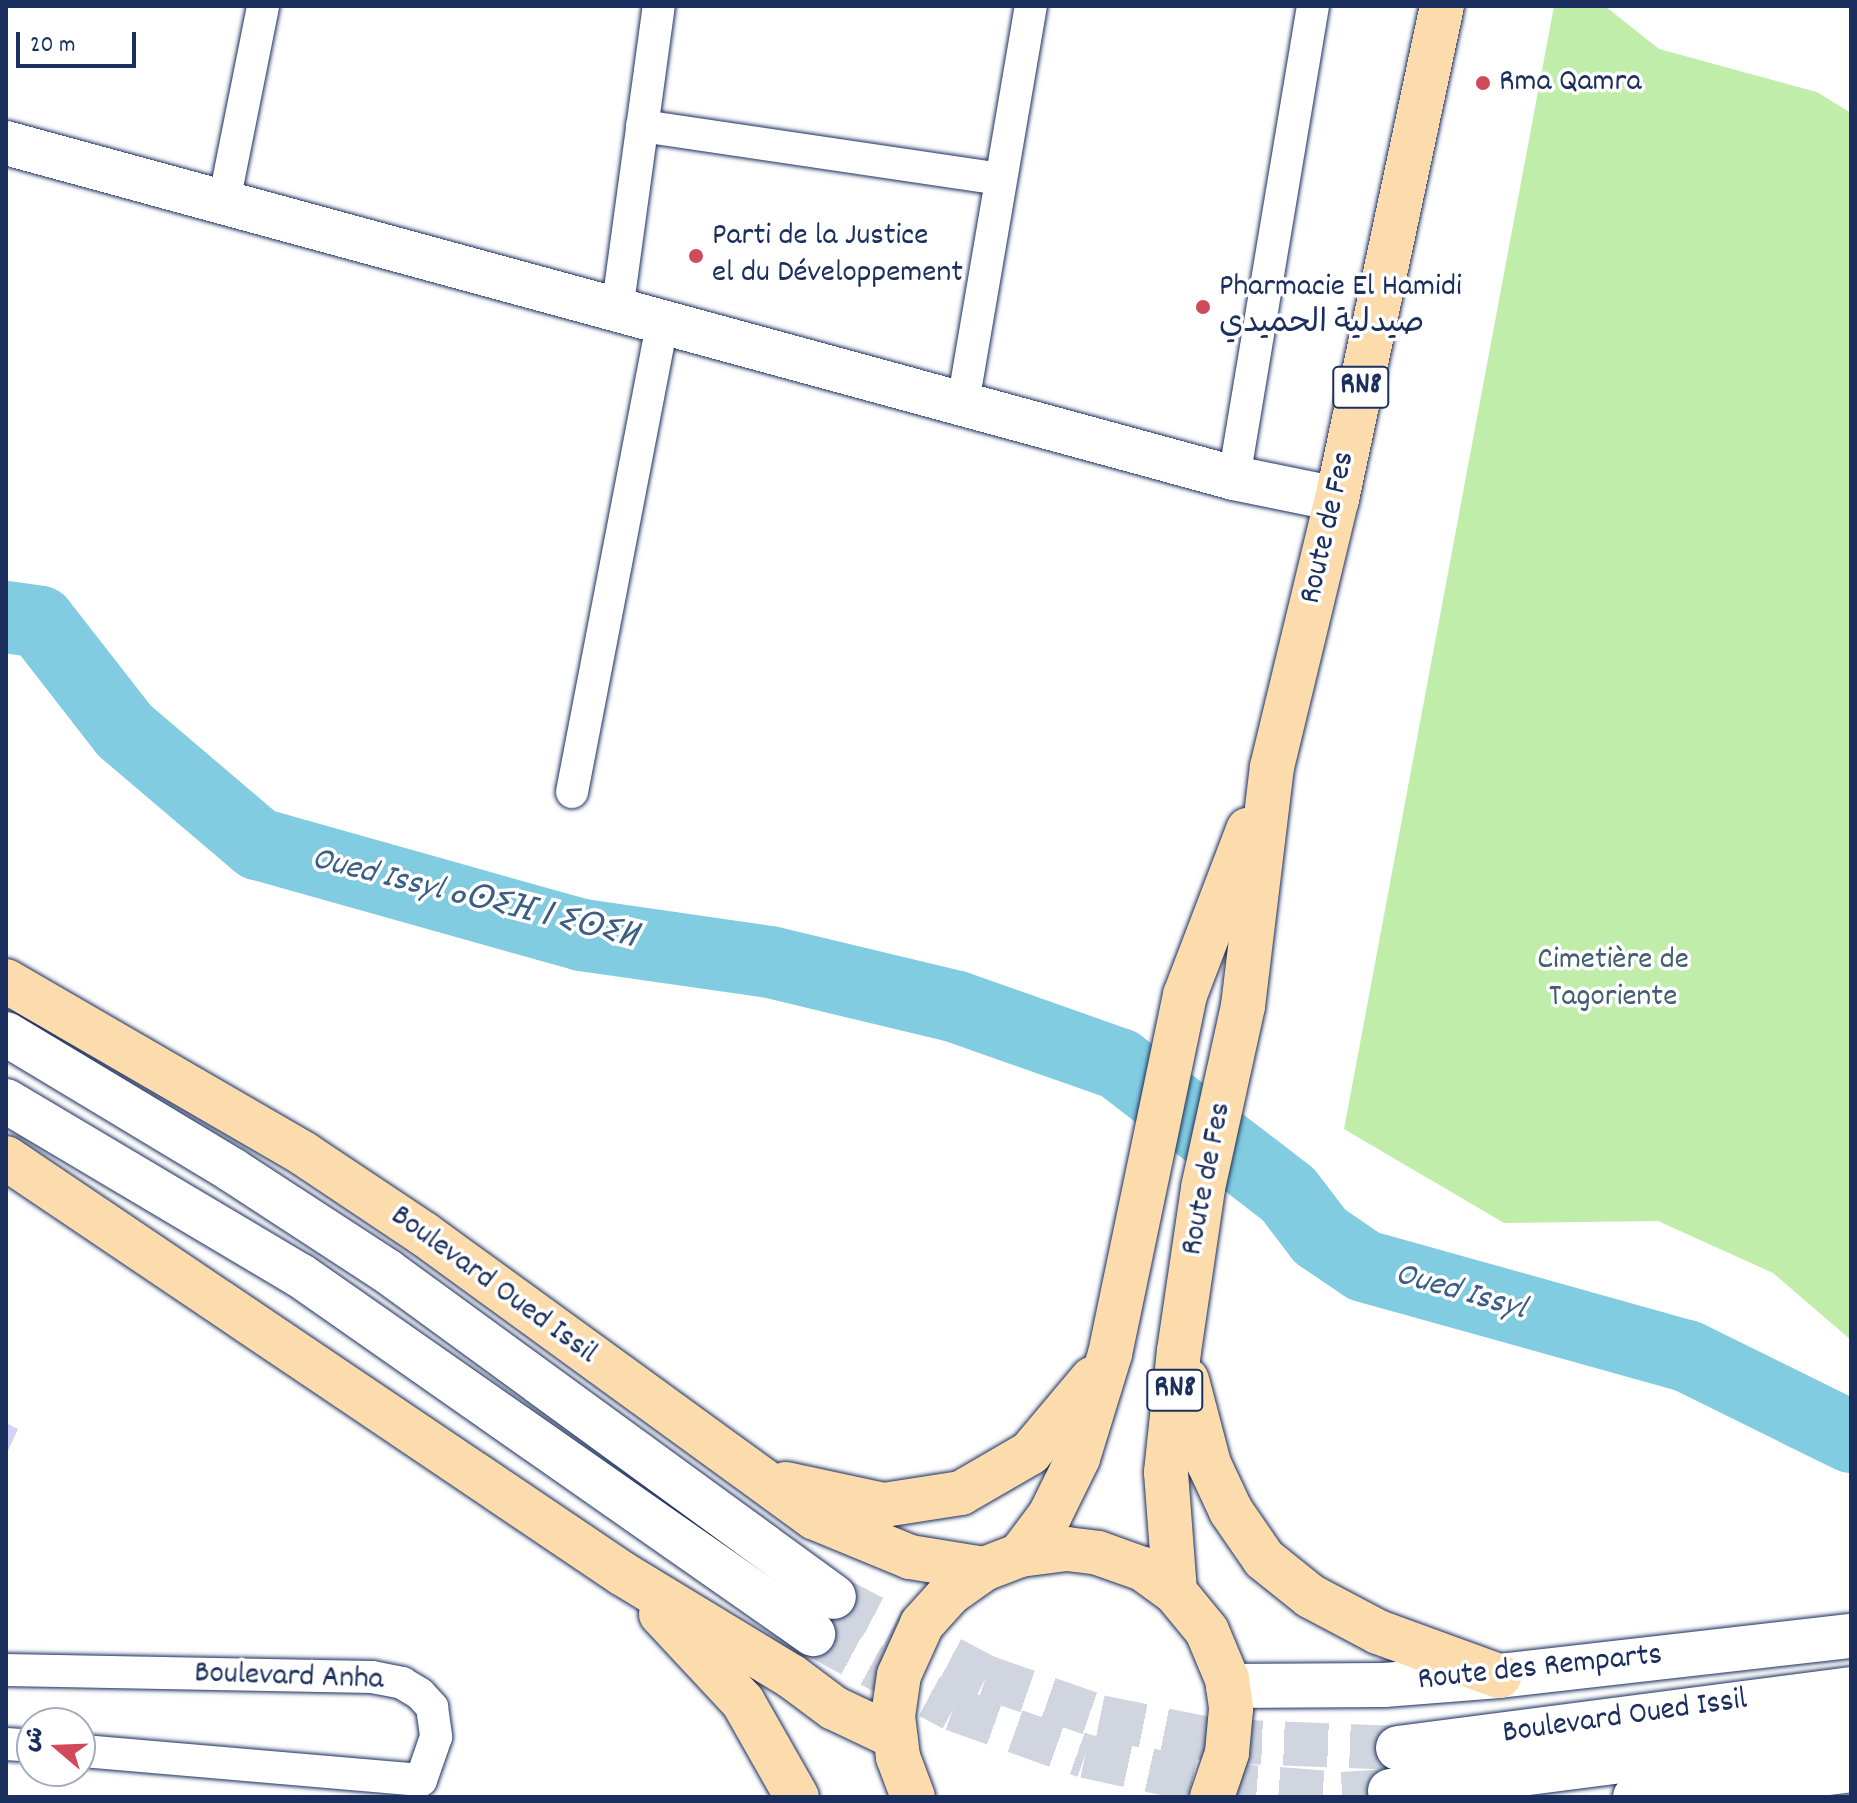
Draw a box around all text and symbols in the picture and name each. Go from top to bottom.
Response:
scale bar [20,16,140,66]
text: 20 m [30,29,76,63]
place label: Rma Qamra [1499,64,1641,102]
marker: Rma Qamra [1474,74,1492,92]
place label: Parti de la Justice el du Développement [712,219,963,294]
marker: Parti de la Justice el du Développement [687,247,705,265]
place label: Pharmacie El Hamidi صيدلية الحميدي [1219,270,1462,345]
marker: Pharmacie El Hamidi صيدلية الحميدي [1194,298,1212,316]
road number: RN8 [1331,361,1391,413]
street label: Route de Fes [1293,448,1365,608]
water label: Oued Issyl ⴰⵙⵉⴼ ⵏ ⵉⵙⵉⵍ [307,840,641,960]
park label: Cimetière de Tagoriente [1537,943,1689,1018]
street label: Route de Fes [1174,1099,1242,1259]
street label: Boulevard Oued Issil [382,1198,604,1374]
water label: Oued Issyl [1390,1255,1530,1331]
road number: RN8 [1145,1364,1205,1416]
street label: Route des Remparts [1416,1637,1664,1701]
street label: Boulevard Anha [194,1656,384,1700]
street label: Boulevard Oued Issil [1500,1682,1750,1754]
north arrow [16,1707,96,1787]
text: ش [16,1723,53,1756]

